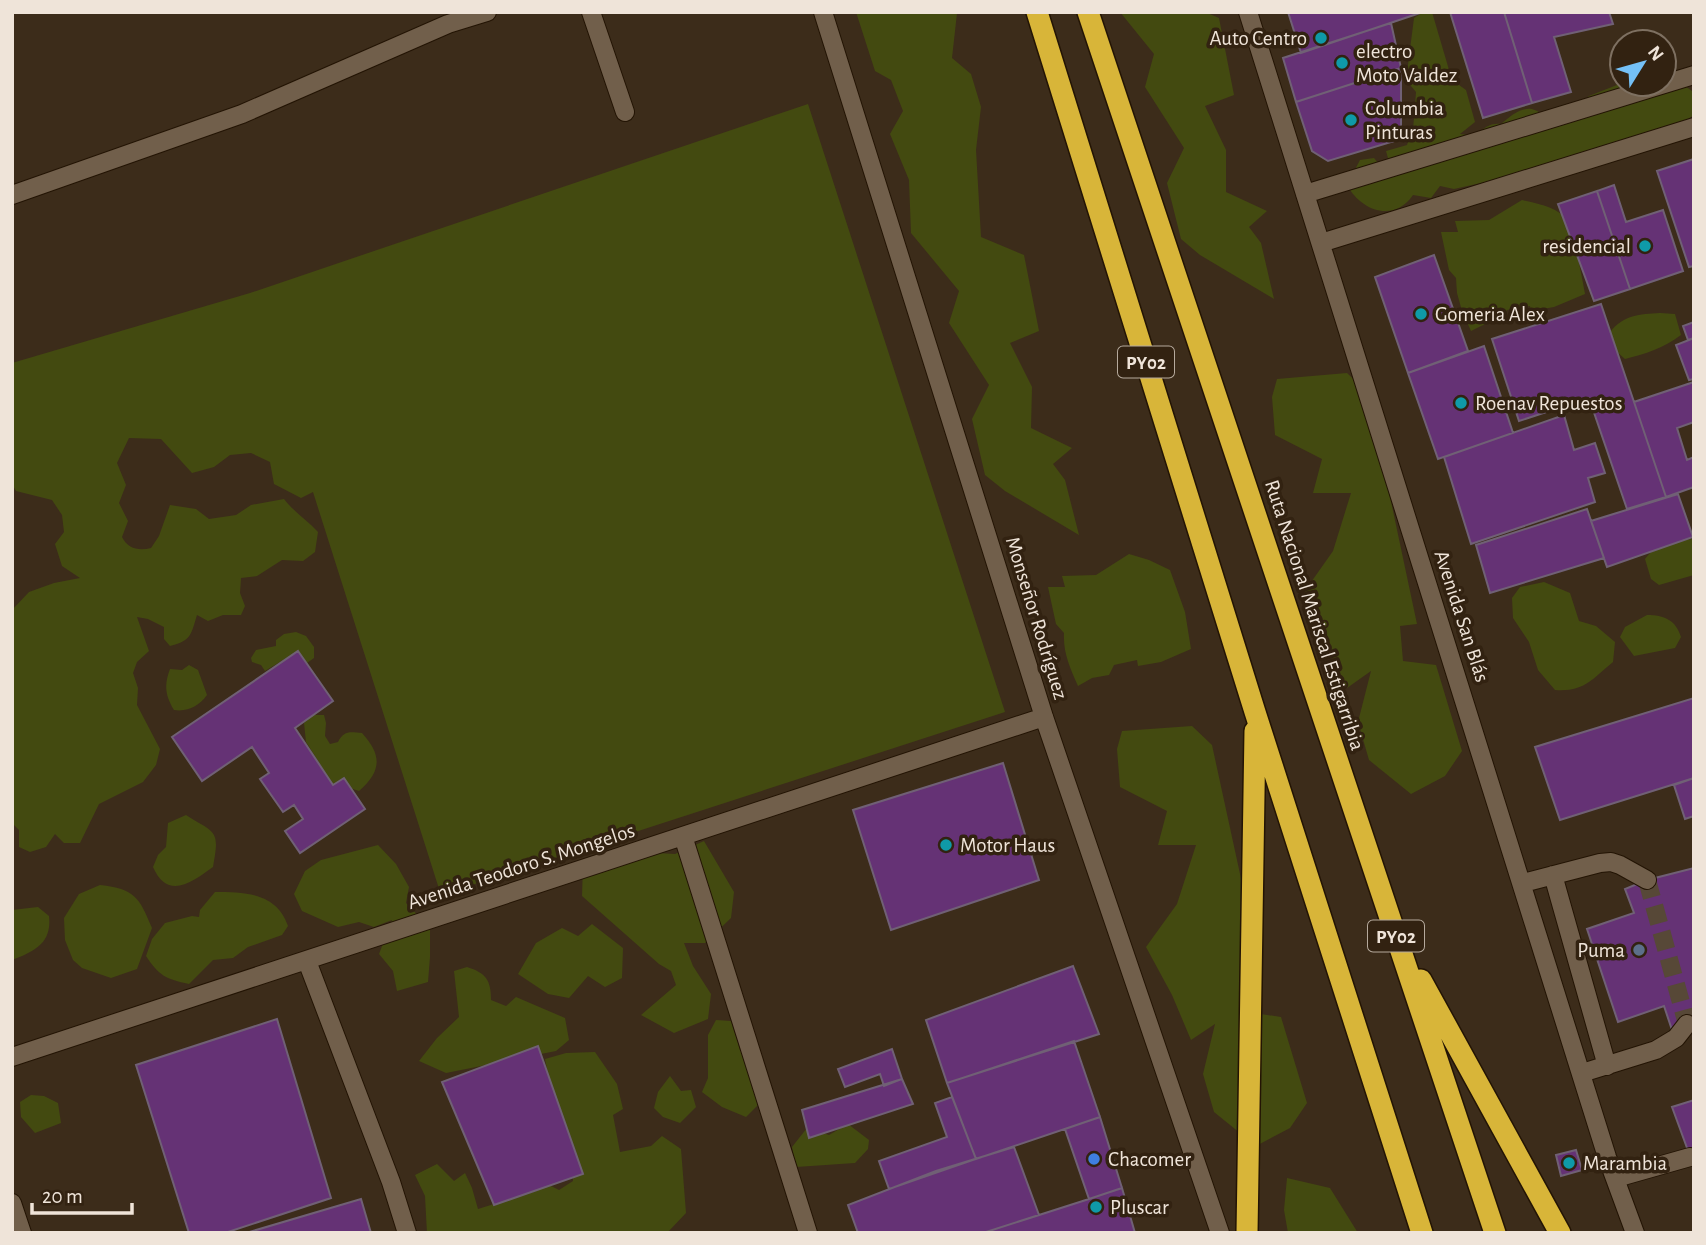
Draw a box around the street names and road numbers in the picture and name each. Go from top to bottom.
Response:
road number: PY02 [1118,346,1174,378]
street label: Ruta Nacional Mariscal Estigarribia [1261,477,1368,753]
street label: Monseñor Rodríguez [1002,534,1071,702]
street label: Avenida San Blás [1430,548,1493,685]
street label: Avenida Teodoro S. Mongelos [405,820,637,913]
road number: PY02 [1368,920,1424,952]

